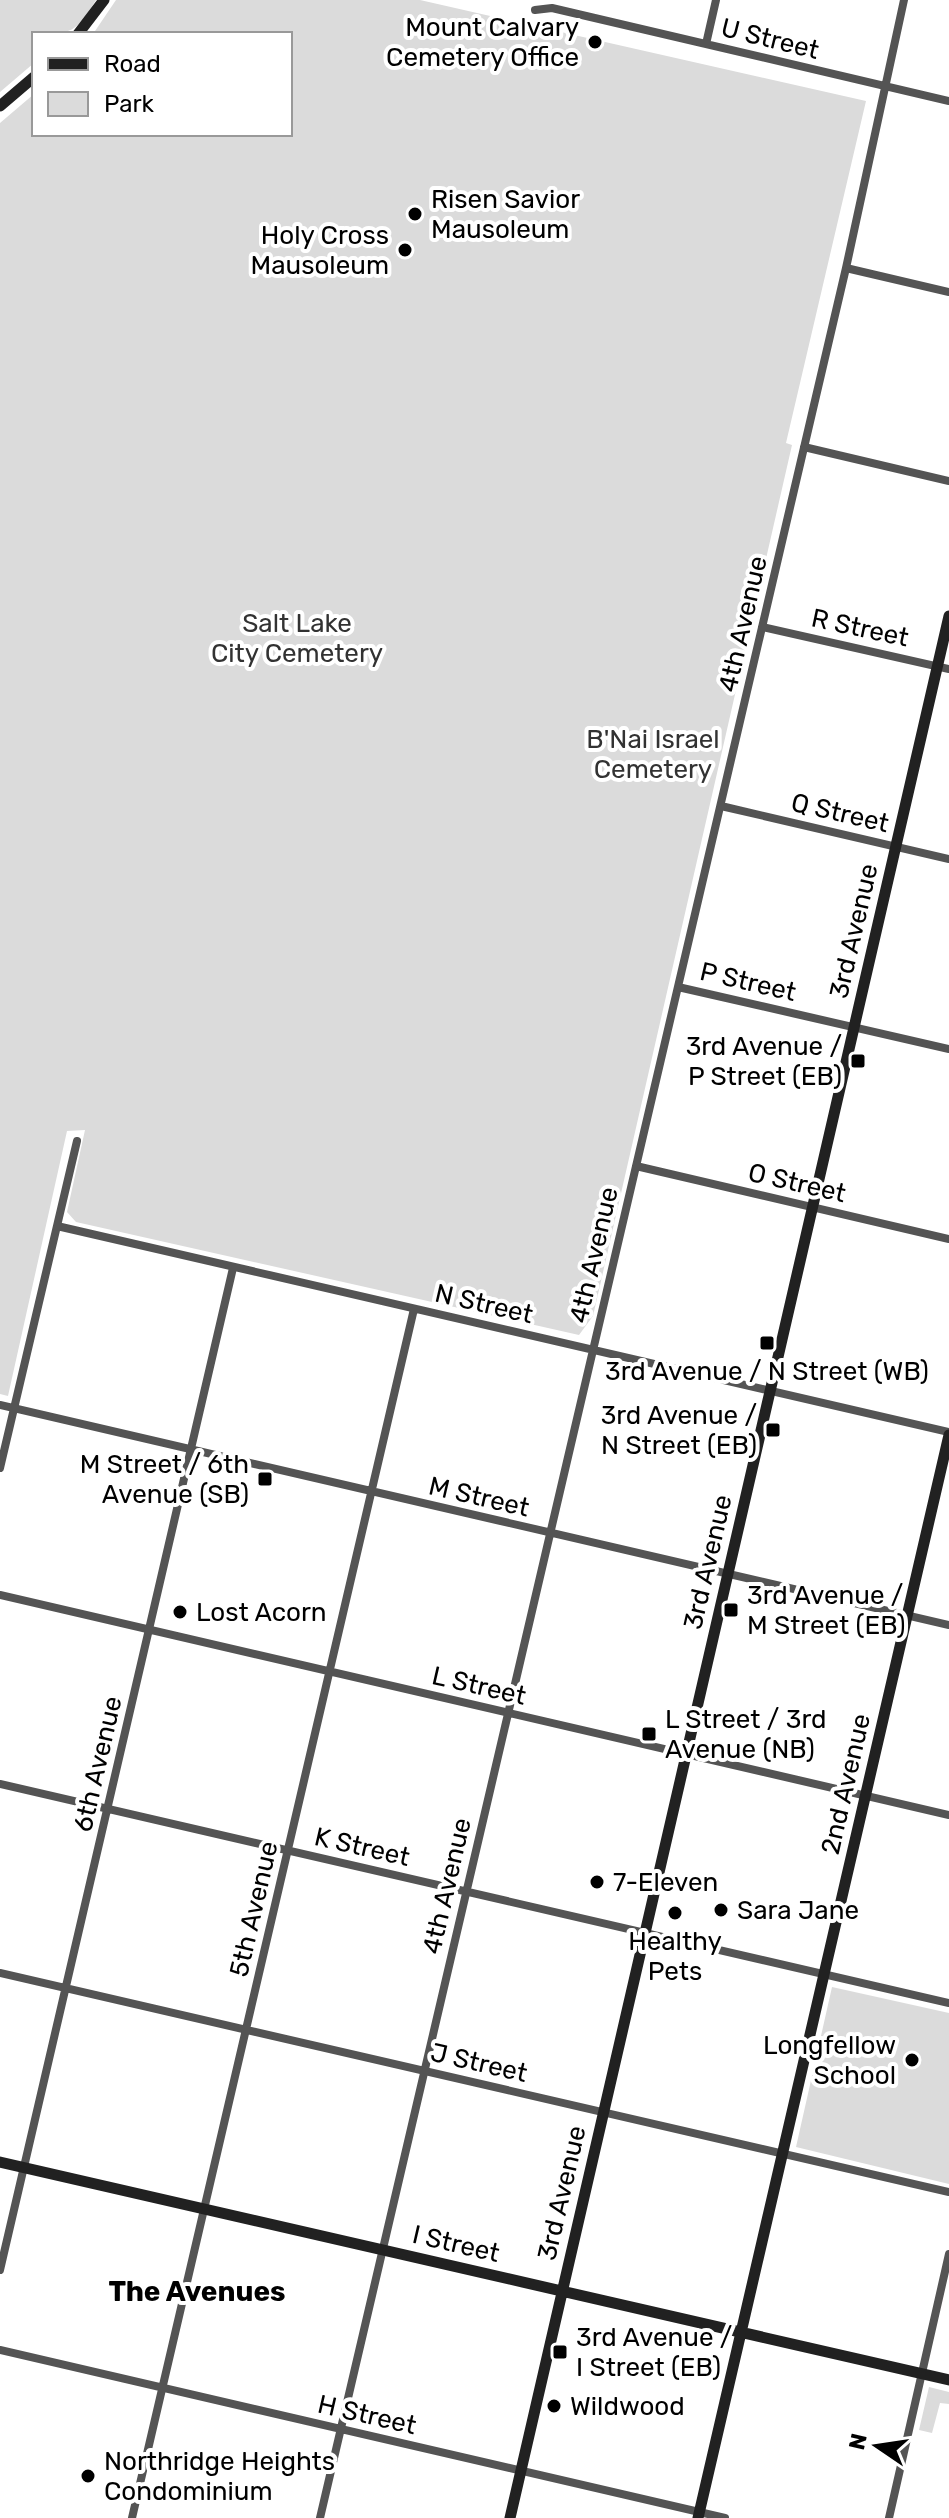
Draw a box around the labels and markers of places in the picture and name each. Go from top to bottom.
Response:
place label: Mount Calvary Cemetery Office [386,12,579,73]
marker: Mount Calvary Cemetery Office [586,33,604,51]
place label: Risen Savior Mausoleum [431,184,580,245]
marker: Risen Savior Mausoleum [406,205,424,223]
place label: Holy Cross Mausoleum [251,220,389,281]
marker: Holy Cross Mausoleum [396,241,414,259]
place label: 3rd Avenue / P Street (EB) [686,1031,842,1092]
marker: 3rd Avenue / P Street (EB) [849,1052,867,1070]
marker: 3rd Avenue / N Street (WB) [758,1334,776,1352]
place label: 3rd Avenue / N Street (WB) [605,1356,929,1387]
place label: 3rd Avenue / N Street (EB) [601,1400,757,1461]
marker: 3rd Avenue / N Street (EB) [764,1421,782,1439]
place label: M Street / 6th Avenue (SB) [80,1449,249,1510]
marker: M Street / 6th Avenue (SB) [256,1470,274,1488]
place label: 3rd Avenue / M Street (EB) [747,1580,906,1641]
place label: Lost Acorn [196,1597,327,1628]
marker: 3rd Avenue / M Street (EB) [722,1601,740,1619]
marker: Lost Acorn [171,1603,189,1621]
place label: L Street / 3rd Avenue (NB) [665,1704,826,1765]
marker: L Street / 3rd Avenue (NB) [640,1725,658,1743]
place label: 7-Eleven [613,1867,718,1898]
marker: 7-Eleven [588,1873,606,1891]
place label: Sara Jane [737,1895,859,1926]
marker: Sara Jane [712,1901,730,1919]
marker: Healthy Pets [666,1904,684,1922]
place label: Healthy Pets [628,1926,722,1987]
place label: Longfellow School [763,2030,896,2091]
marker: Longfellow School [903,2051,921,2069]
place label: 3rd Avenue / I Street (EB) [576,2322,732,2383]
marker: 3rd Avenue / I Street (EB) [551,2343,569,2361]
place label: Wildwood [570,2391,685,2422]
marker: Wildwood [545,2397,563,2415]
place label: Northridge Heights Condominium [104,2446,335,2507]
marker: Northridge Heights Condominium [79,2467,97,2485]

